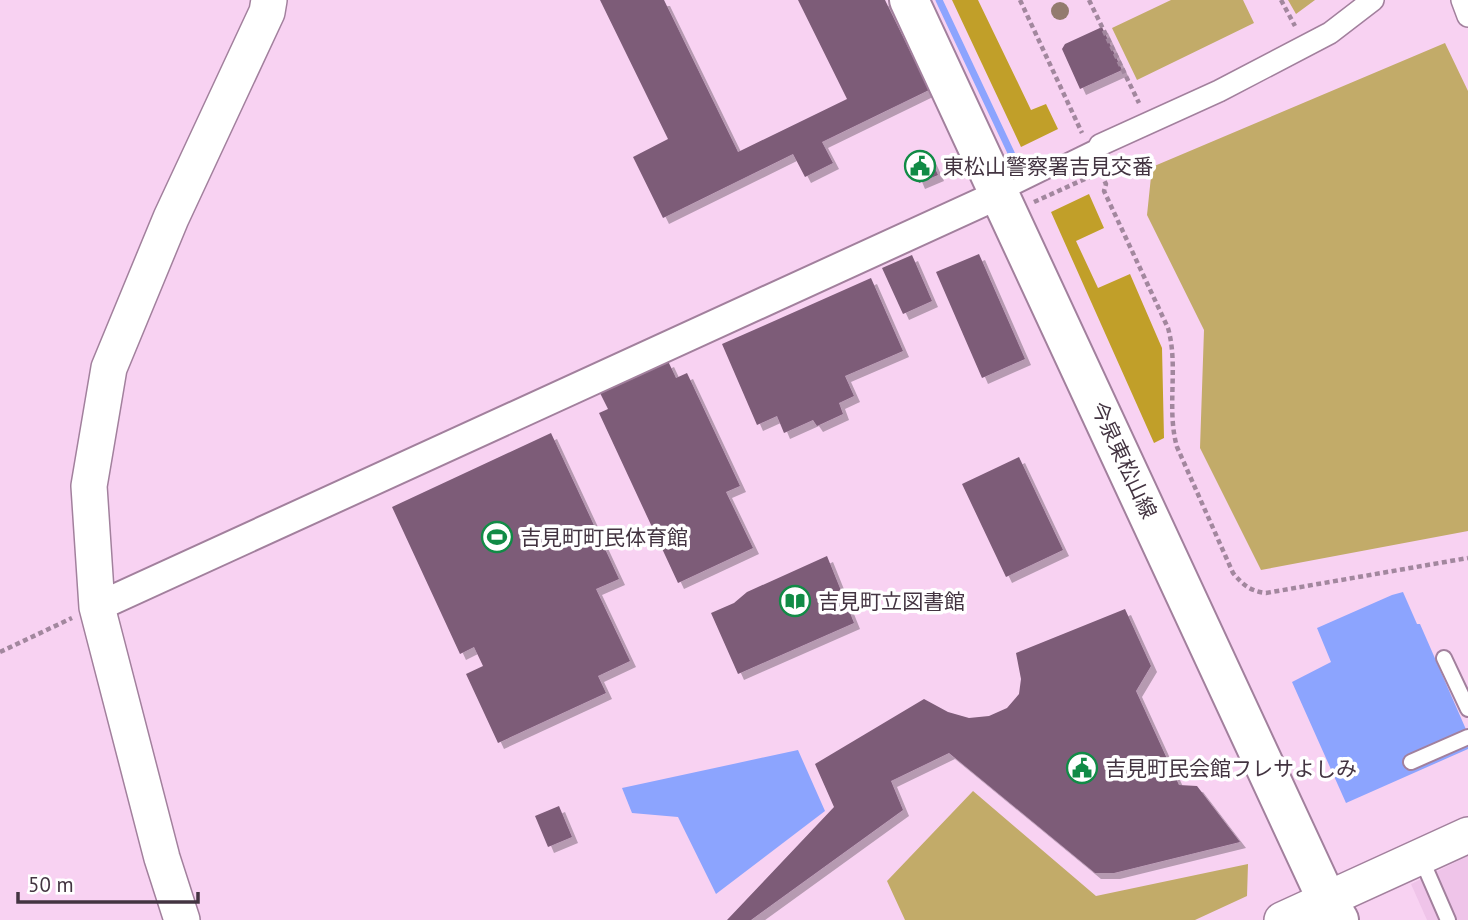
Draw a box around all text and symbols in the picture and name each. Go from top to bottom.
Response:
public building icon: 東松山警察署吉見交番 [903,149,937,183]
place label: 東松山警察署吉見交番 [943,153,1153,180]
street label: 今泉東松山線 [1085,397,1163,523]
sports icon: 吉見町町民体育館 [480,520,514,554]
place label: 吉見町町民体育館 [520,524,688,551]
library icon: 吉見町立図書館 [778,584,812,618]
place label: 吉見町立図書館 [818,588,965,615]
public building icon: 吉見町民会館フレサよしみ [1065,751,1099,785]
place label: 吉見町民会館フレサよしみ [1105,755,1357,782]
scale bar [18,860,198,904]
text: 50 m [28,871,74,898]

